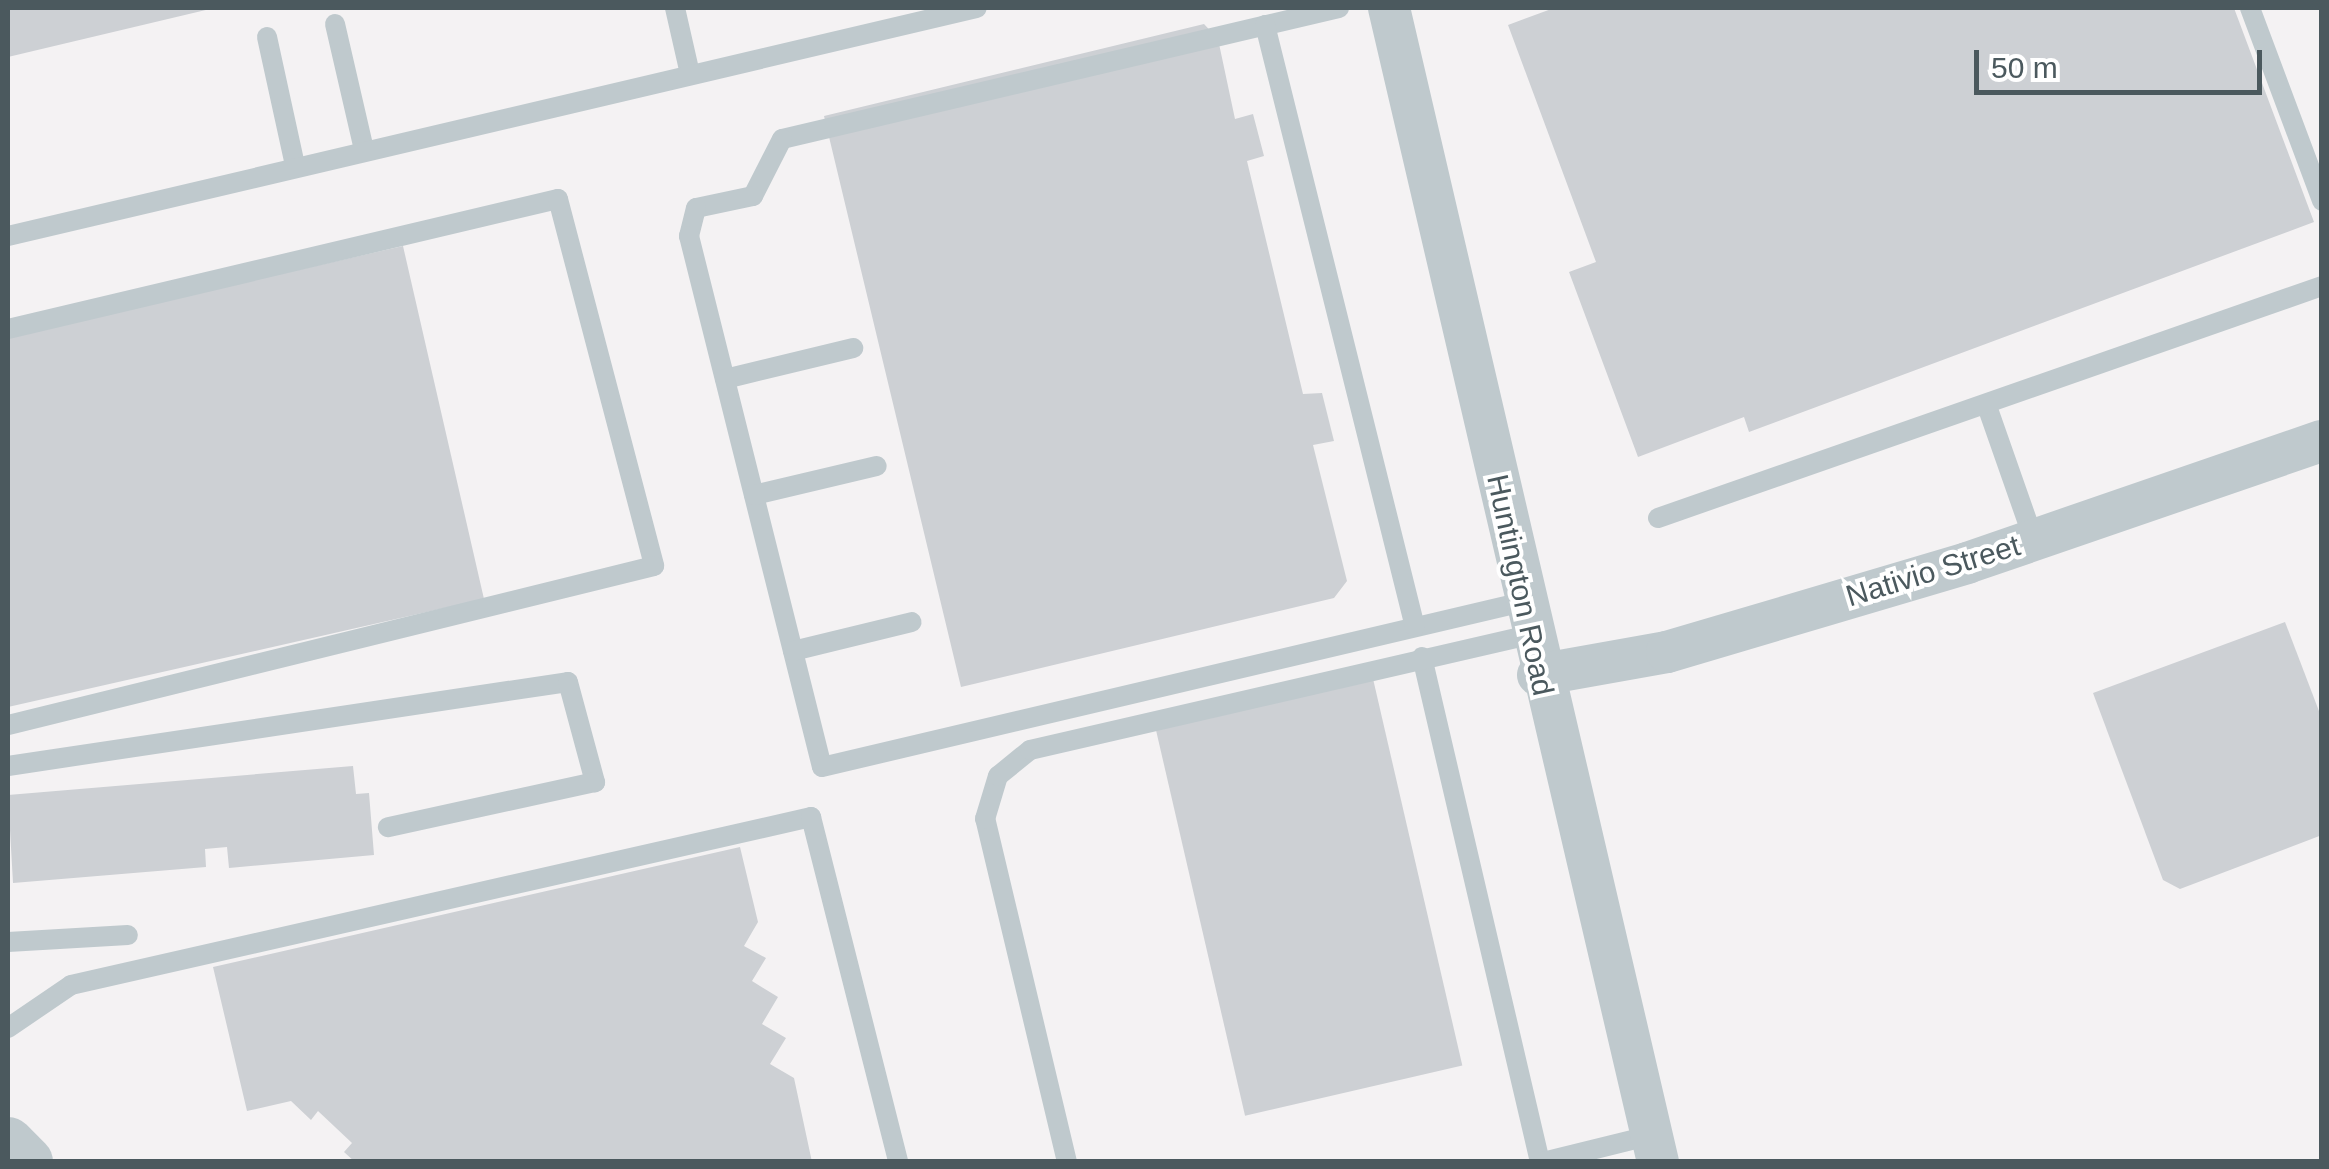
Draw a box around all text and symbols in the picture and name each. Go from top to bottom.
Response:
scale bar [1979,30,2266,92]
text: 50 m [1991,51,2058,84]
street label: Huntington Road [1479,471,1561,699]
street label: Nativio Street [1842,527,2024,615]

